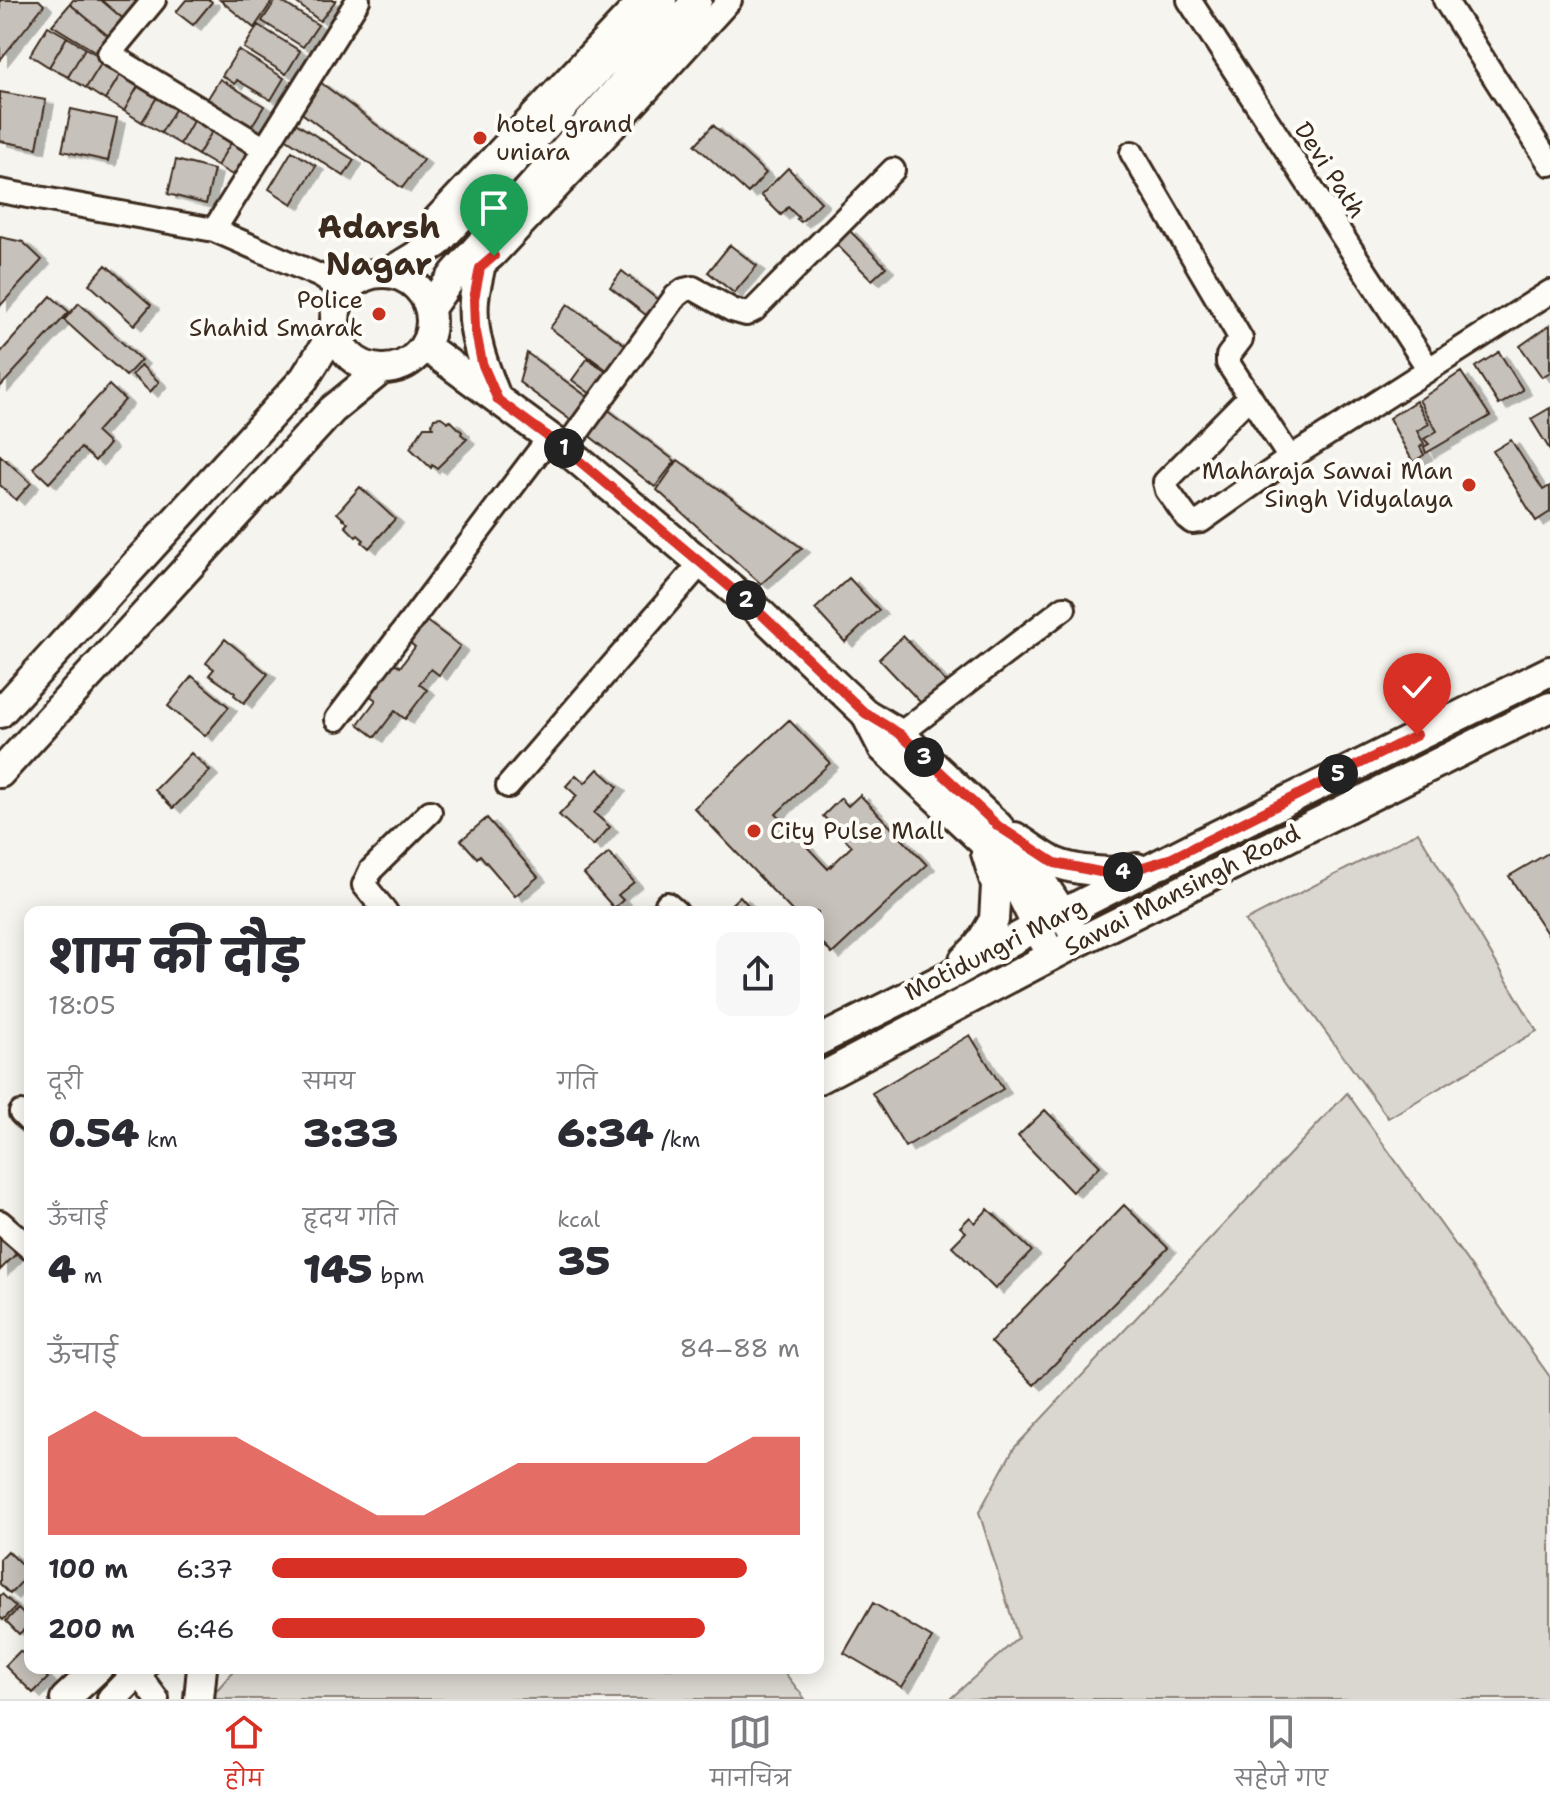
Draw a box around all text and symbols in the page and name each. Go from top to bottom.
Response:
place label: hotel grand uniara [496,108,632,168]
street label: Devi Path [1287,116,1373,224]
marker: hotel grand uniara [471,129,489,147]
pin [460,174,528,256]
icon: arrive [472,186,516,230]
district label: Adarsh Nagar [318,205,440,285]
place label: Police Shahid Smarak [189,284,363,344]
marker: Police Shahid Smarak [370,305,388,323]
pin: 1 [544,428,584,468]
text: 1 [559,433,569,462]
place label: Maharaja Sawai Man Singh Vidyalaya [1202,455,1453,515]
marker: Maharaja Sawai Man Singh Vidyalaya [1460,476,1478,494]
pin: 2 [726,580,766,620]
text: 2 [738,585,754,614]
pin [1383,653,1451,735]
icon: check [1395,665,1439,709]
pin: 3 [904,737,944,777]
text: 3 [916,742,932,771]
pin: 5 [1318,754,1358,794]
text: 5 [1331,759,1345,788]
place label: City Pulse Mall [770,815,944,847]
street label: Sawai Mansingh Road [1059,817,1305,963]
marker: City Pulse Mall [745,822,763,840]
pin: 4 [1103,852,1143,892]
text: 4 [1115,857,1131,886]
street label: Motidungri Marg [899,890,1091,1008]
text: शाम की दौड़ [48,927,302,986]
button: share [716,932,800,1016]
text: 18:05 [48,987,116,1022]
text: दूरी [48,1067,83,1096]
text: समय [303,1067,355,1096]
text: गति [557,1067,597,1096]
text: 0.54 [48,1106,139,1160]
text: 3:33 [303,1106,398,1160]
text: 6:34 [557,1106,654,1160]
text: km [139,1125,178,1154]
text: /km [654,1125,701,1154]
text: ऊँचाई [48,1203,107,1232]
text: हृदय गति [303,1203,398,1232]
text: kcal [557,1205,600,1234]
text: 35 [557,1234,611,1288]
text: 4 [48,1242,76,1296]
text: 145 [303,1242,373,1296]
text: m [76,1261,102,1290]
text: bpm [373,1261,424,1290]
text: 84–88 m [679,1330,800,1365]
text: ऊँचाई [48,1336,118,1371]
text: 100 m [48,1551,128,1586]
text: 6:37 [176,1551,233,1586]
text: 200 m [48,1611,135,1646]
text: 6:46 [176,1611,235,1646]
tab: होम [222,1710,266,1803]
tab: मानचित्र [710,1710,791,1803]
tab: सहेजे गए [1235,1710,1328,1803]

